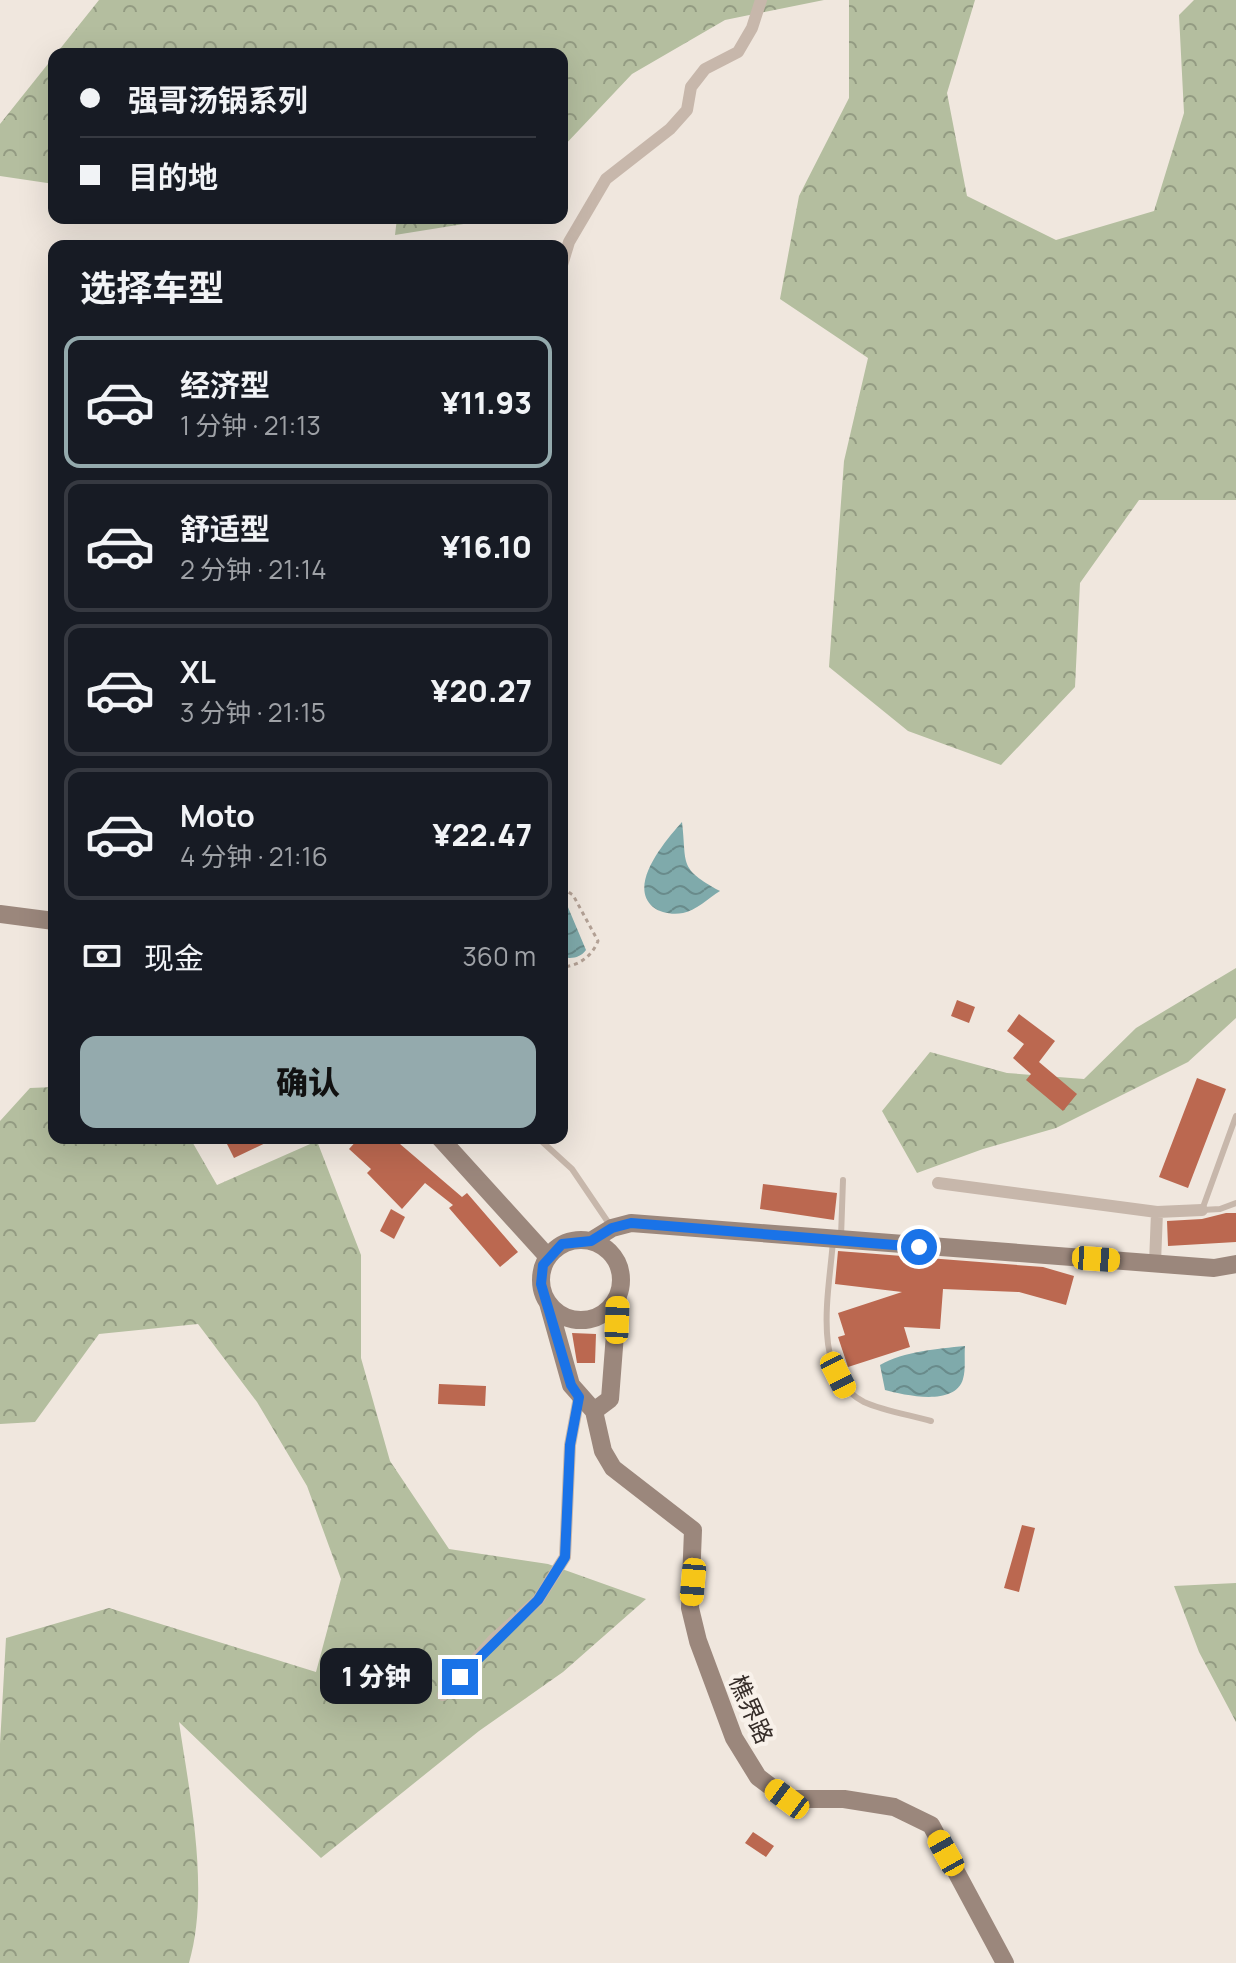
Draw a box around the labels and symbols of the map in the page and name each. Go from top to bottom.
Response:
route start [901,1229,937,1265]
car [1071,1245,1121,1273]
car [604,1296,630,1344]
car [816,1348,860,1402]
car [679,1557,707,1607]
callout: 1 分钟 [320,1649,432,1705]
route end [442,1659,478,1695]
street label: 樵界路 [722,1669,782,1749]
car [761,1775,813,1823]
car [924,1826,968,1880]

